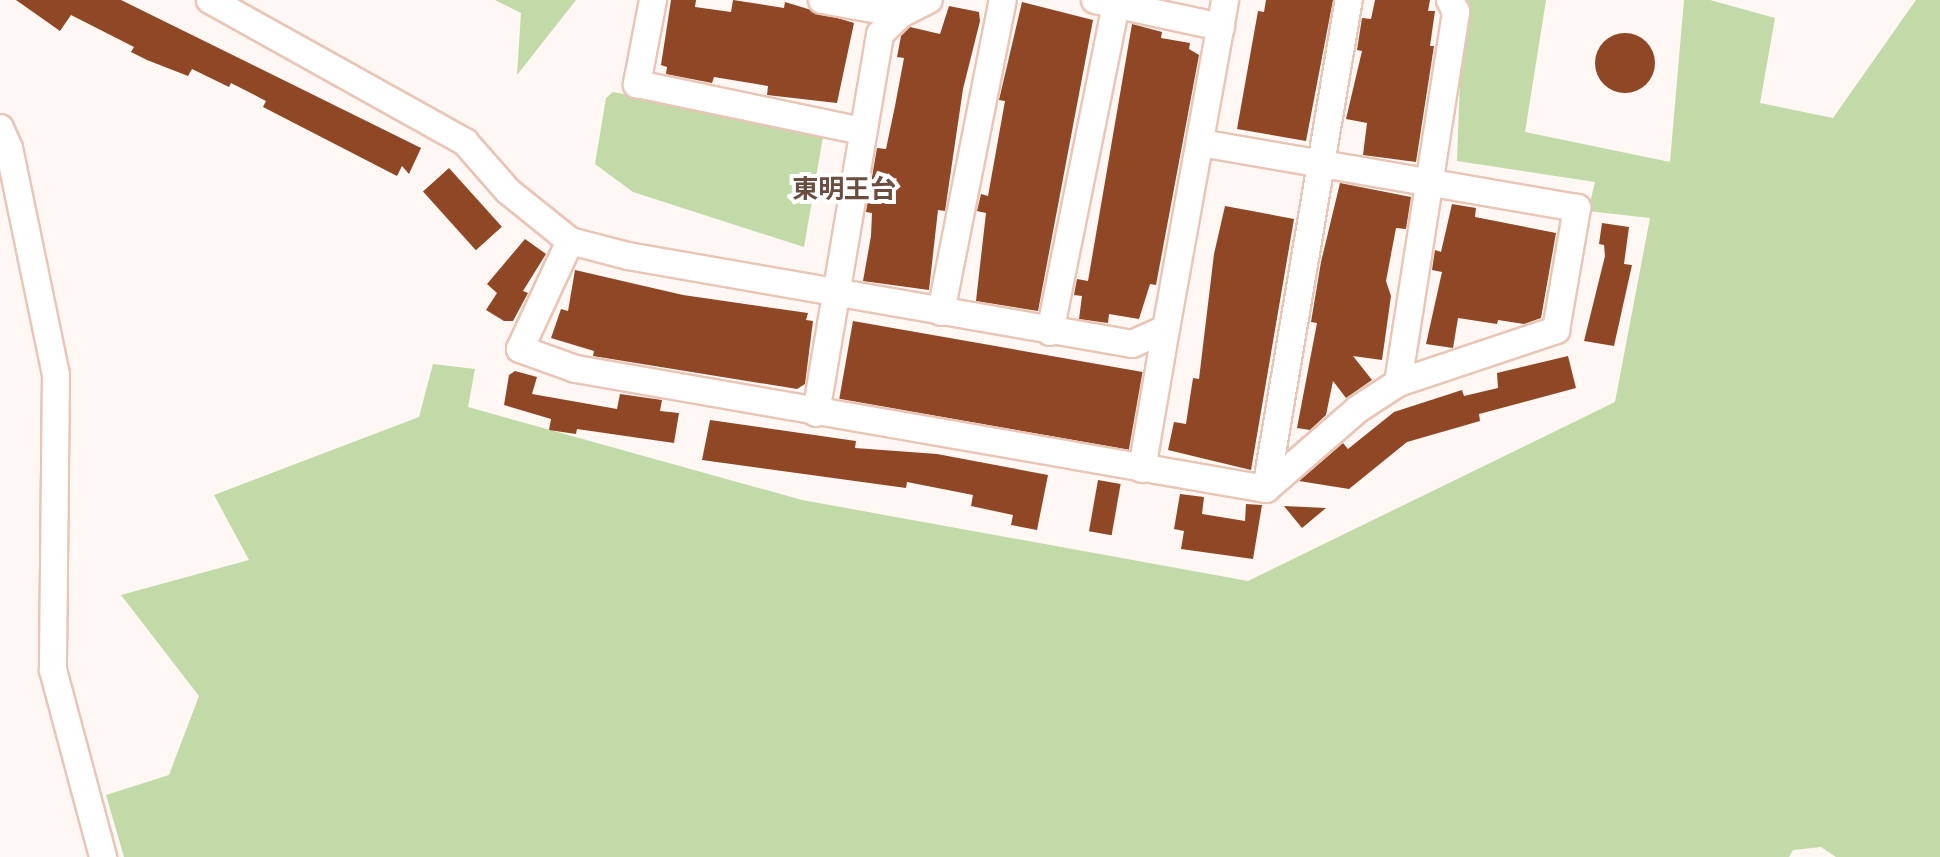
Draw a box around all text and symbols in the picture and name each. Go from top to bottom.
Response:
district label: 東明王台 [792,174,896,206]

